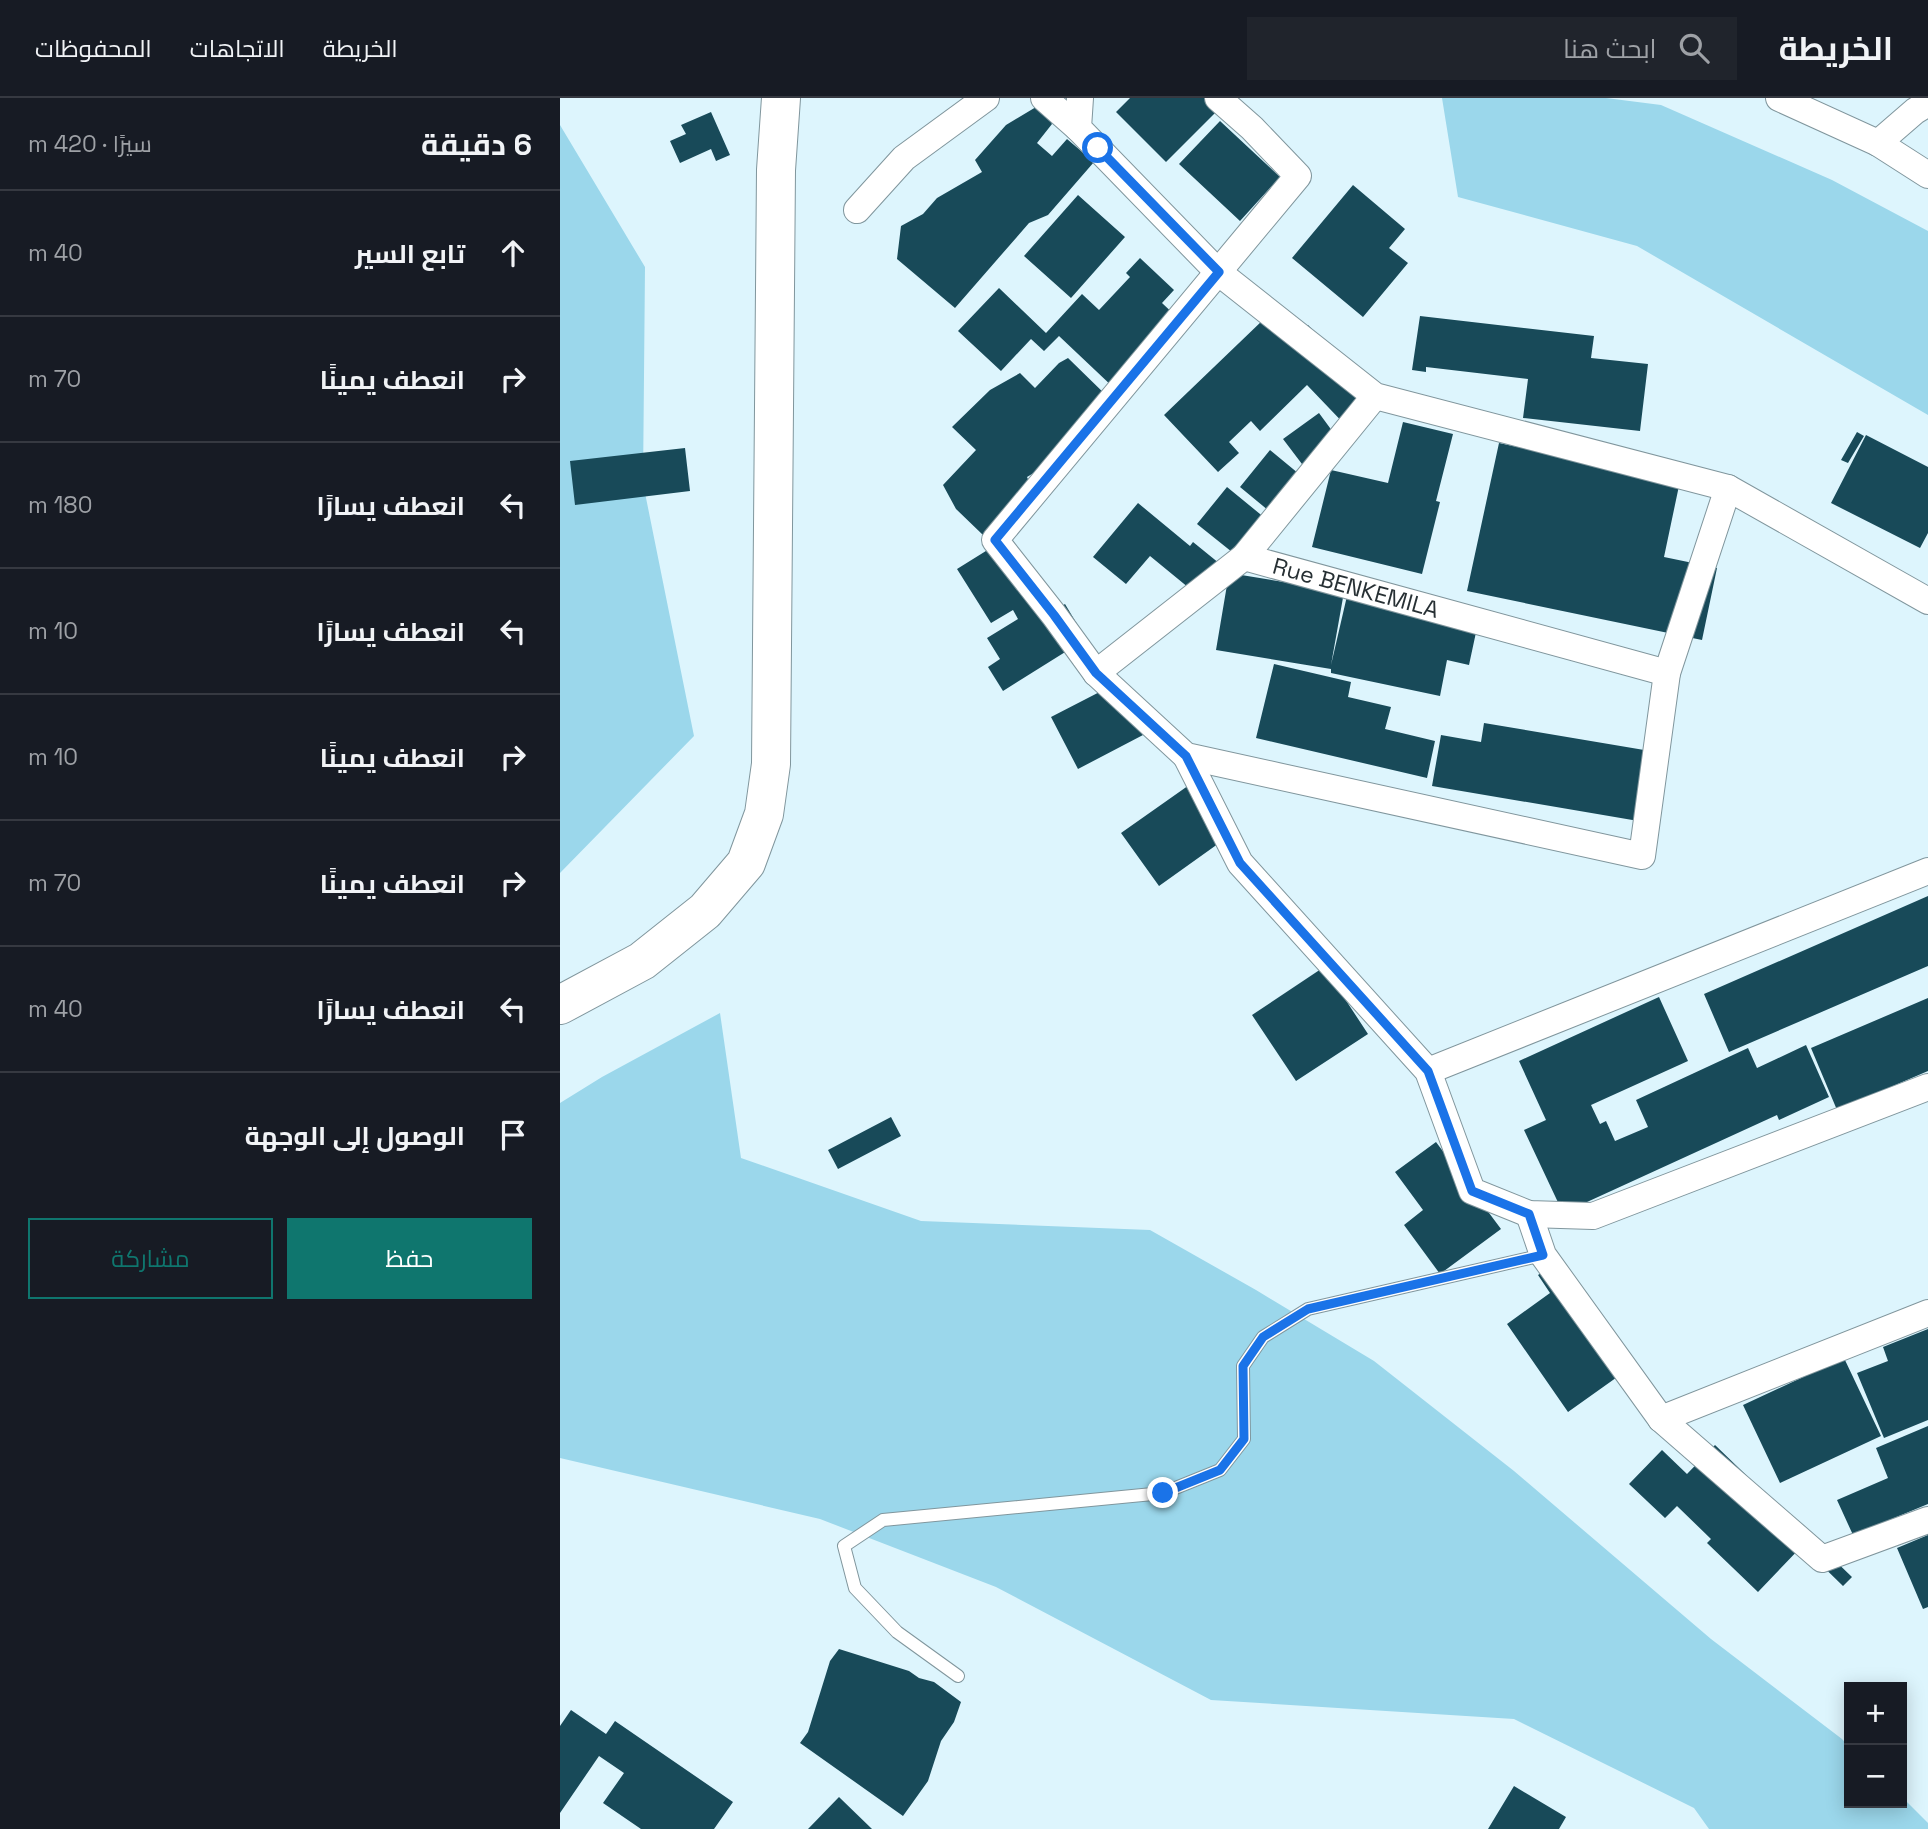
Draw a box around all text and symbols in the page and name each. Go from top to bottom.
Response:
search box [1247,17,1737,80]
text: الخريطة [1779,28,1893,70]
icon: search [1675,29,1713,67]
text: ابحث هنا [1563,32,1657,66]
text: المحفوظات [35,33,152,64]
text: الاتجاهات [190,33,285,64]
text: الخريطة [323,33,398,64]
text: 6 دقيقة [421,125,532,164]
text: سيرًا · 420 m [28,129,152,159]
route start [1082,132,1113,163]
icon: ahead [494,234,532,272]
text: تابع السير [355,237,465,271]
text: 40 m [28,238,83,268]
icon: right [494,360,532,398]
text: انعطف يمينًا [320,363,465,397]
text: 70 m [28,364,81,394]
icon: left [494,486,532,524]
text: انعطف يسارًا [317,489,465,523]
text: 180 m [28,490,92,520]
street label: Rue BENKEMILA [1269,551,1442,625]
icon: left [494,612,532,650]
text: انعطف يسارًا [317,615,465,649]
text: 10 m [28,616,78,646]
icon: right [494,738,532,776]
text: انعطف يمينًا [320,741,465,775]
text: 10 m [28,742,78,772]
icon: right [494,864,532,902]
text: انعطف يمينًا [320,867,465,901]
text: 70 m [28,868,81,898]
icon: left [494,990,532,1028]
text: انعطف يسارًا [317,993,465,1027]
text: 40 m [28,994,83,1024]
icon: arrive [494,1116,532,1154]
text: الوصول إلى الوجهة [245,1119,465,1153]
button: مشاركة [28,1218,273,1299]
button: حفظ [287,1218,532,1299]
route end [1147,1477,1178,1508]
map controls [1844,1682,1907,1808]
button: + [1844,1682,1907,1745]
button: − [1844,1745,1907,1808]

